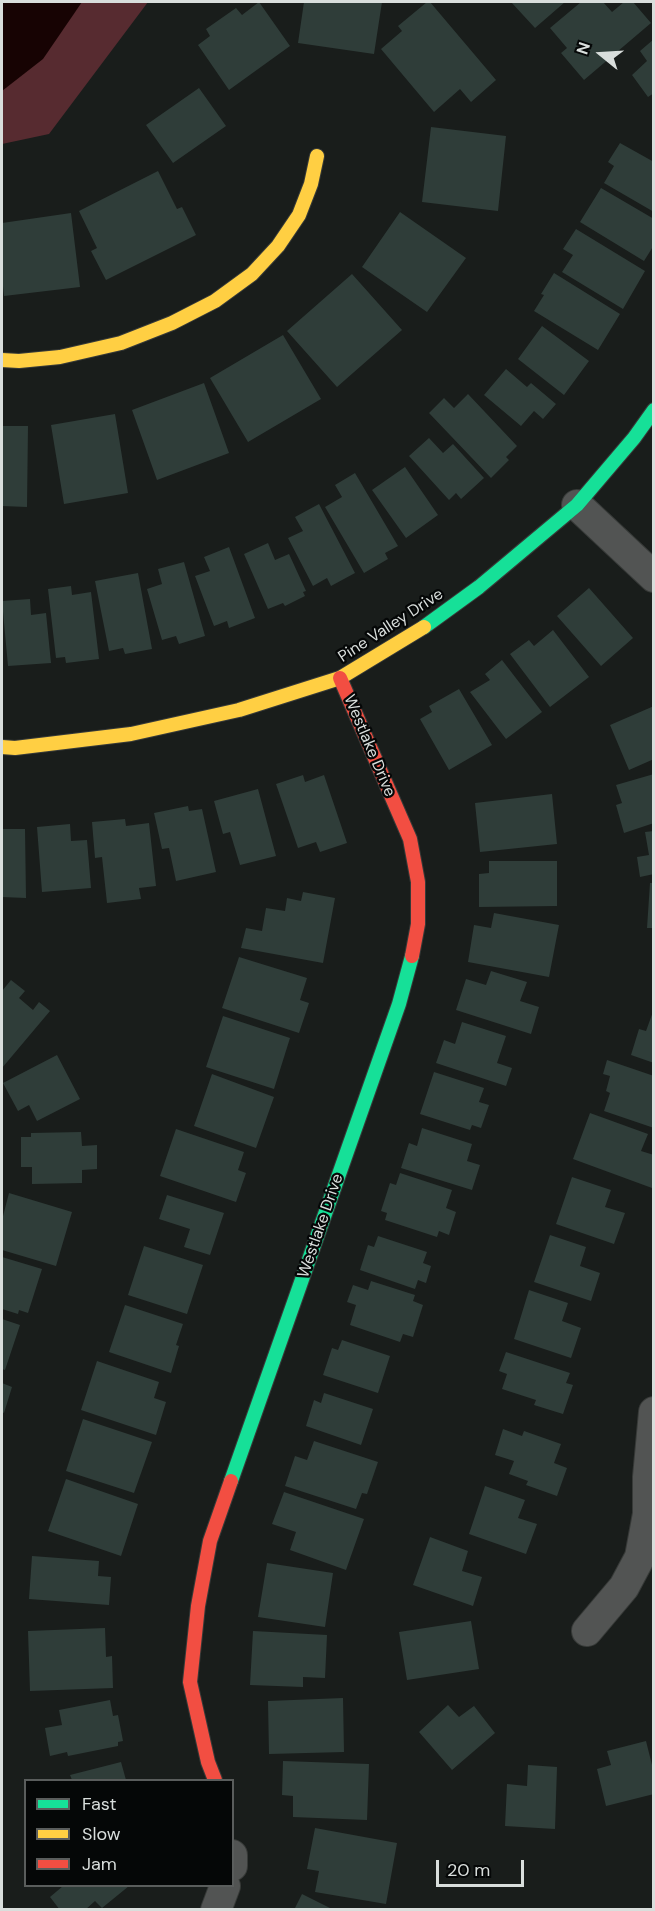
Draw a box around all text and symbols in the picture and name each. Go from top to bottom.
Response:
north arrow [571,24,631,84]
text: N [572,39,595,57]
street label: Pine Valley Drive [335,585,447,667]
street label: Westlake Drive [339,692,399,800]
street label: Westlake Drive [294,1171,348,1281]
legend [24,1779,234,1887]
text: Fast [82,1792,117,1816]
text: Slow [82,1822,121,1846]
scale bar [439,1848,528,1886]
text: Jam [82,1852,117,1876]
text: 20 m [447,1858,490,1882]

